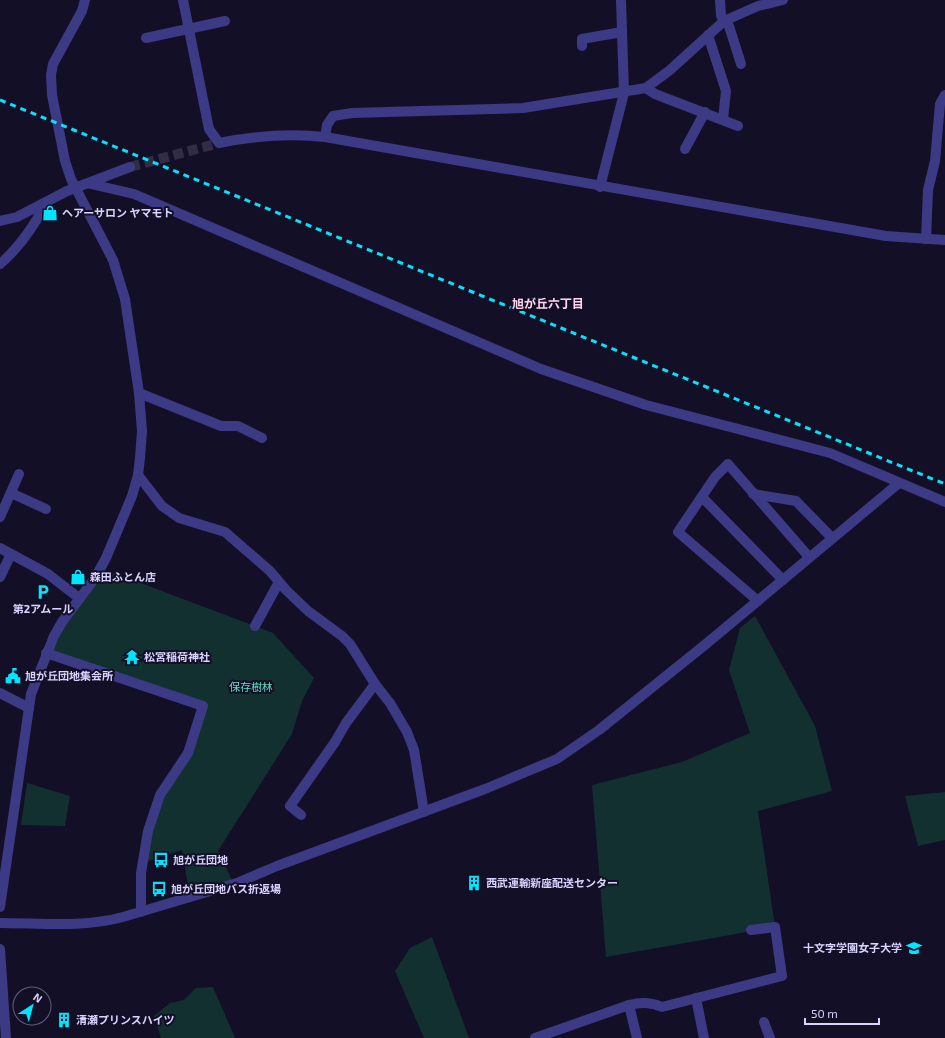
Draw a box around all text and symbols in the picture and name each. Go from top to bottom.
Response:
shop icon: ヘアーサロン ヤマモト [41,204,59,222]
place label: ヘアーサロン ヤマモト [62,206,174,219]
district label: 旭が丘六丁目 [512,296,584,310]
shop icon: 森田ふとん店 [69,568,87,586]
place label: 森田ふとん店 [90,570,156,583]
parking icon: 第2アムール [34,583,52,601]
place label: 第2アムール [13,602,73,615]
temple icon: 松宮稲荷神社 [123,648,141,666]
place label: 松宮稲荷神社 [144,650,210,663]
public building icon: 旭が丘団地集会所 [4,667,22,685]
place label: 旭が丘団地集会所 [25,669,113,682]
park label: 保存樹林 [229,680,273,693]
bus stop icon: 旭が丘団地 [152,851,170,869]
place label: 旭が丘団地 [173,853,228,866]
building icon: 西武運輸新座配送センター [465,874,483,892]
place label: 西武運輸新座配送センター [486,876,618,889]
bus stop icon: 旭が丘団地バス折返場 [150,880,168,898]
place label: 旭が丘団地バス折返場 [171,882,281,895]
school or university icon: 十文字学園女子大学 [905,939,923,957]
place label: 十文字学園女子大学 [803,941,902,954]
north arrow [12,986,52,1026]
text: N [31,990,45,1005]
scale bar [805,1000,879,1026]
text: 50 m [811,1006,838,1020]
building icon: 清瀬プリンスハイツ [55,1011,73,1029]
place label: 清瀬プリンスハイツ [76,1013,175,1026]

